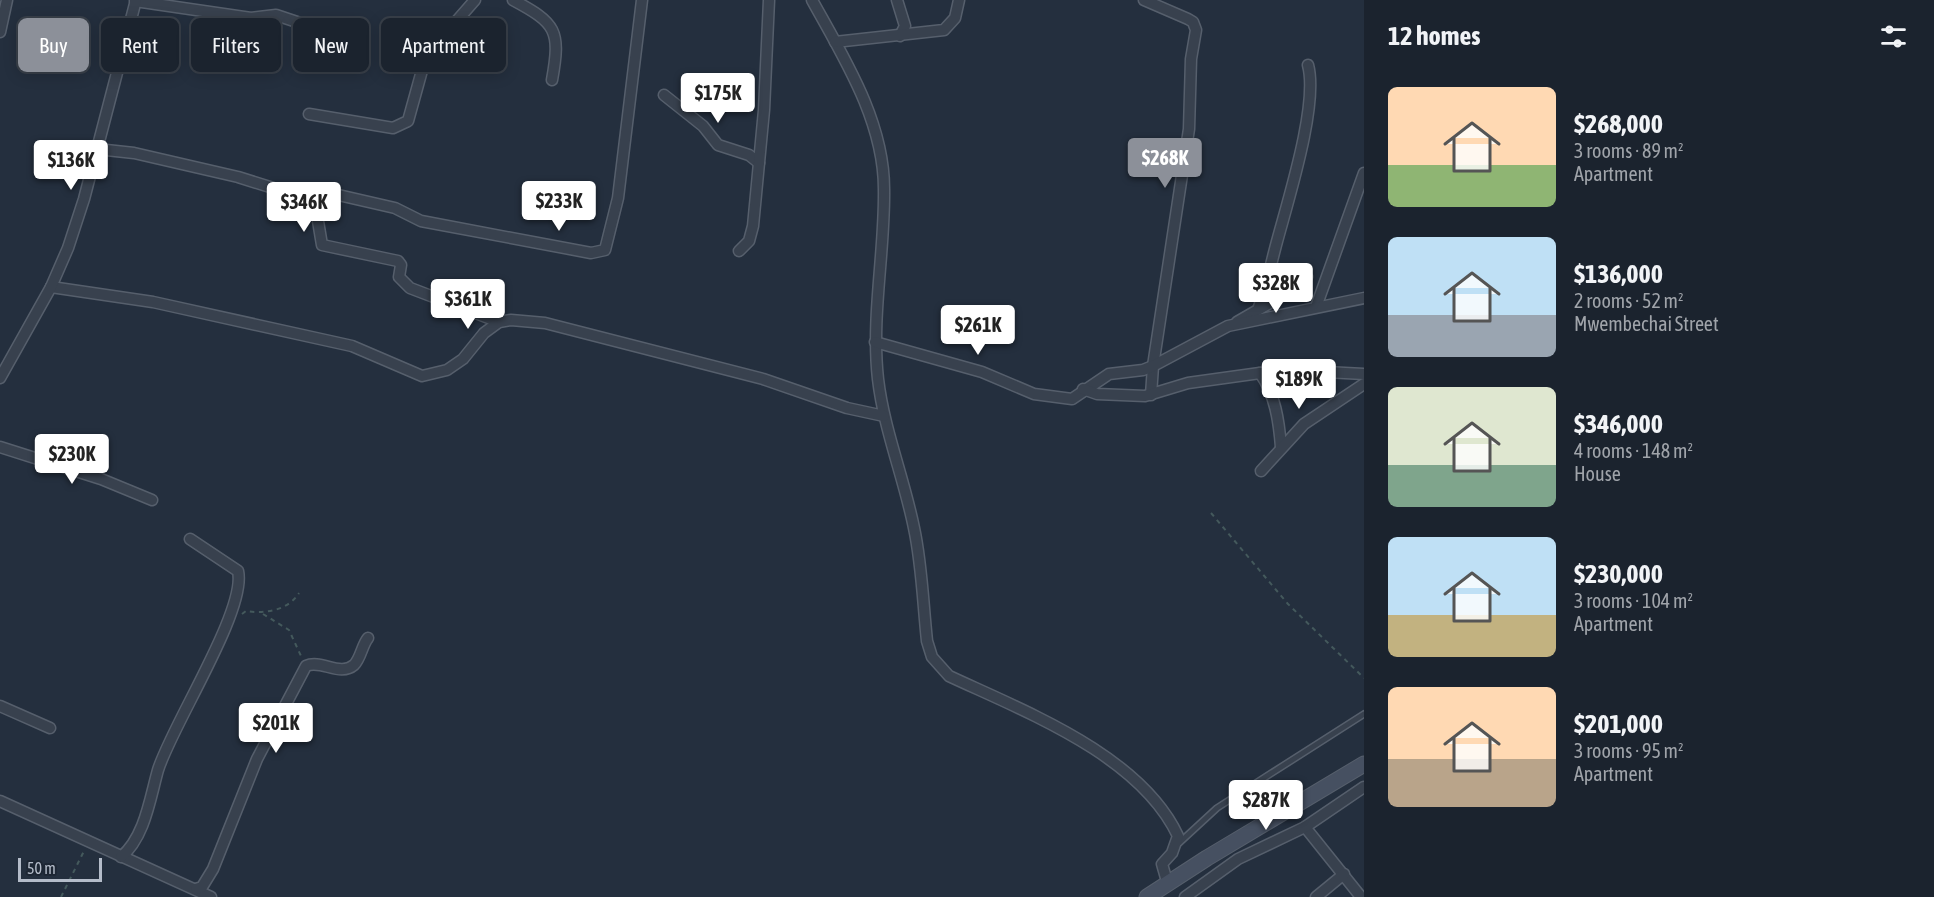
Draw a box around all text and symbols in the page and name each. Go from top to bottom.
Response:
chip: Buy [18,18,89,72]
chip: Rent [101,18,179,72]
chip: Filters [191,18,281,72]
chip: New [293,18,369,72]
chip: Apartment [381,18,506,72]
icon: filters [1877,20,1910,53]
text: 12 homes [1388,21,1481,51]
pin: $175K [676,73,760,124]
text: $175K [695,81,741,104]
text: $268,000 [1574,109,1663,139]
icon: home [1436,111,1508,183]
pin: $268K [1123,138,1207,189]
text: 3 rooms · 89 m² [1574,139,1684,162]
pin: $136K [29,140,113,191]
text: $268K [1142,146,1188,169]
text: $136K [48,148,94,171]
text: Apartment [1574,162,1653,185]
pin: $233K [517,181,601,232]
pin: $346K [262,182,346,233]
text: $233K [536,189,582,212]
text: $346K [281,190,327,213]
text: $136,000 [1574,259,1663,289]
icon: home [1436,261,1508,333]
pin: $328K [1234,263,1318,314]
text: $328K [1253,271,1299,294]
pin: $361K [426,279,510,330]
text: $361K [445,287,491,310]
text: 2 rooms · 52 m² [1574,289,1684,312]
pin: $261K [936,305,1020,356]
text: Mwembechai Street [1574,312,1719,335]
text: $261K [955,313,1001,336]
pin: $189K [1257,359,1341,410]
text: $189K [1276,367,1322,390]
text: $346,000 [1574,409,1663,439]
icon: home [1436,411,1508,483]
pin: $230K [30,434,114,485]
text: 4 rooms · 148 m² [1574,439,1693,462]
text: $230K [49,442,95,465]
text: House [1574,462,1621,485]
text: $230,000 [1574,559,1663,589]
icon: home [1436,561,1508,633]
text: 3 rooms · 104 m² [1574,589,1693,612]
text: Apartment [1574,612,1653,635]
pin: $201K [234,703,318,754]
text: $201,000 [1574,709,1663,739]
text: $201K [253,711,299,734]
icon: home [1436,711,1508,783]
text: 3 rooms · 95 m² [1574,739,1684,762]
text: Apartment [1574,762,1653,785]
pin: $287K [1224,780,1308,831]
text: $287K [1243,788,1289,811]
scale bar [18,855,102,882]
text: 50 m [27,859,56,877]

